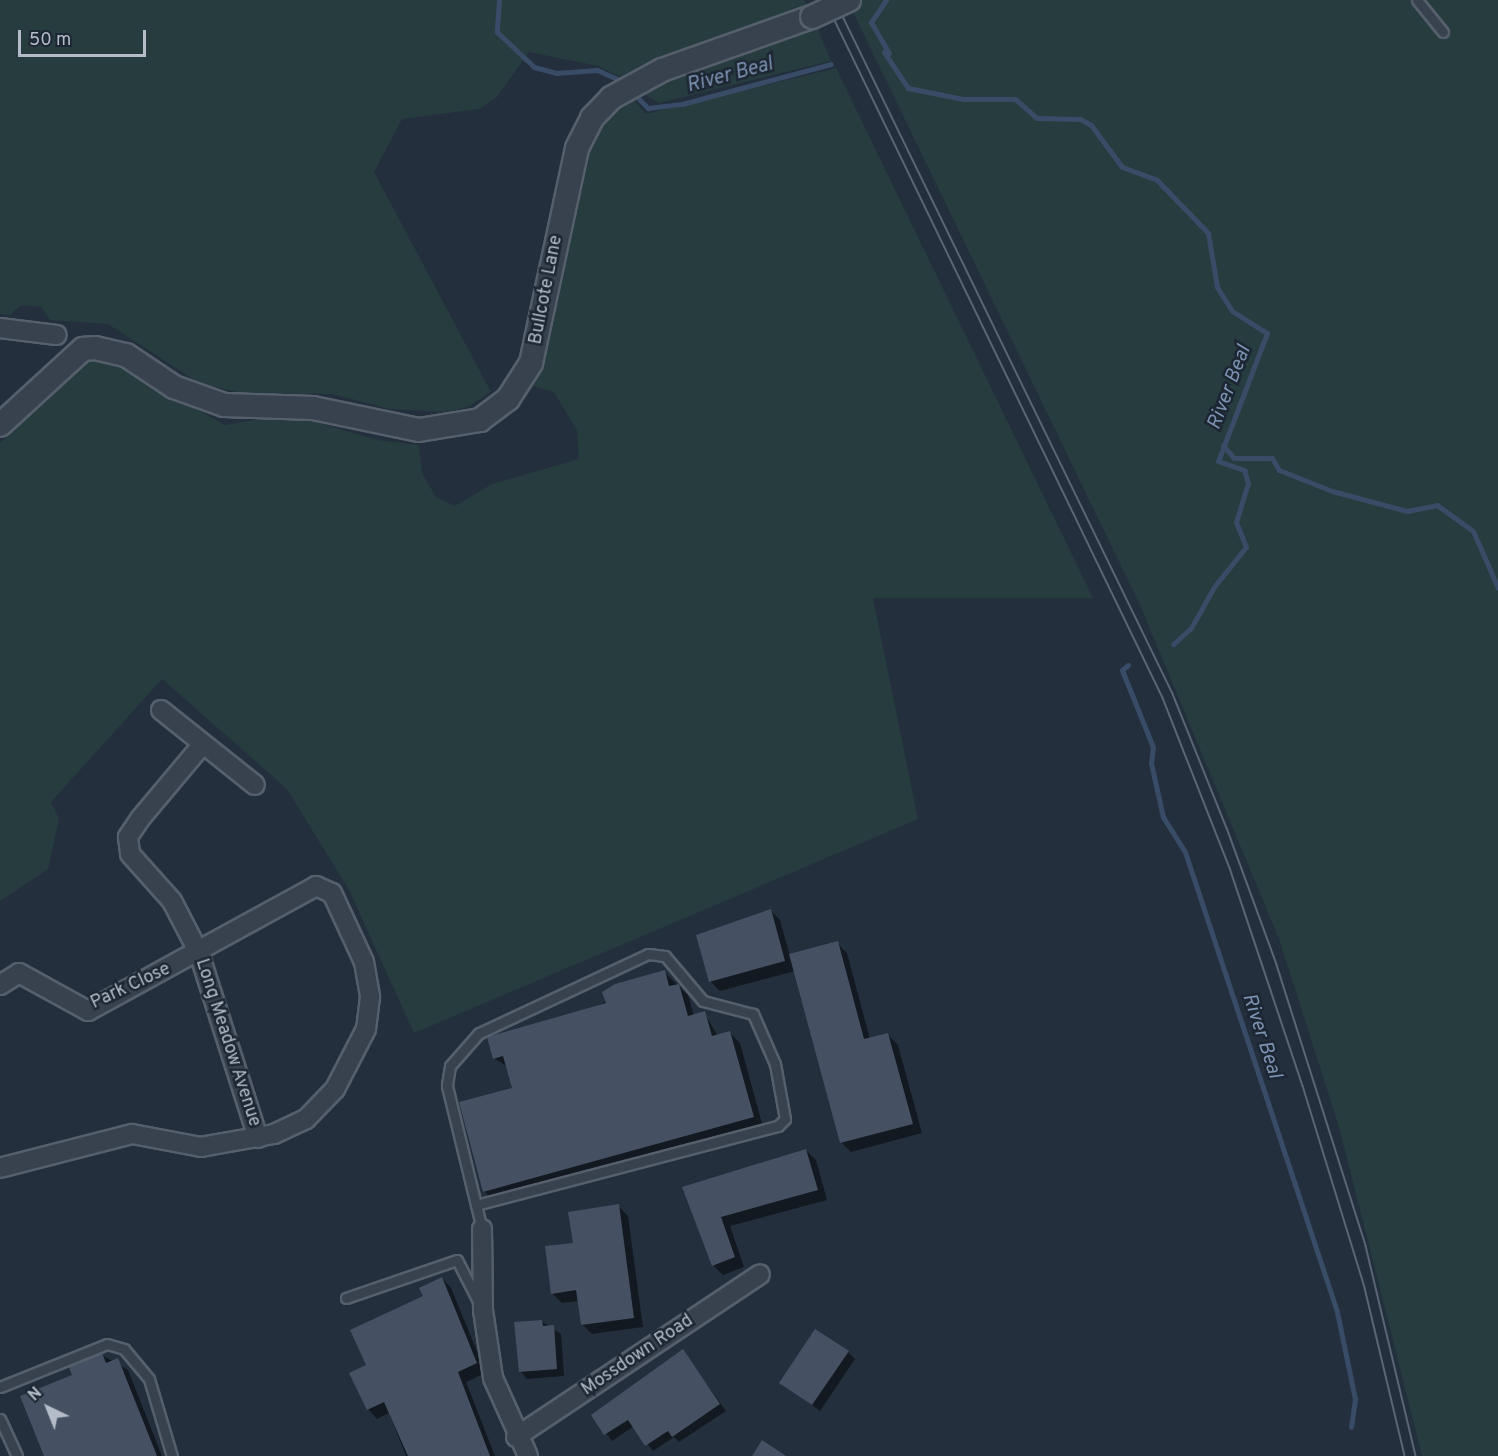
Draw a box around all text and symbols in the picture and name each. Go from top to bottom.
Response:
scale bar [21,18,148,56]
text: 50 m [29,29,71,52]
water label: River Beal [684,53,776,99]
street label: Bullcote Lane [526,234,568,346]
water label: River Beal [1203,343,1257,433]
street label: Long Meadow Avenue [190,956,264,1130]
street label: Park Close [88,959,174,1015]
water label: River Beal [1236,990,1286,1082]
street label: Mossdown Road [578,1311,698,1401]
north arrow [18,1378,78,1438]
text: N [25,1384,47,1406]

